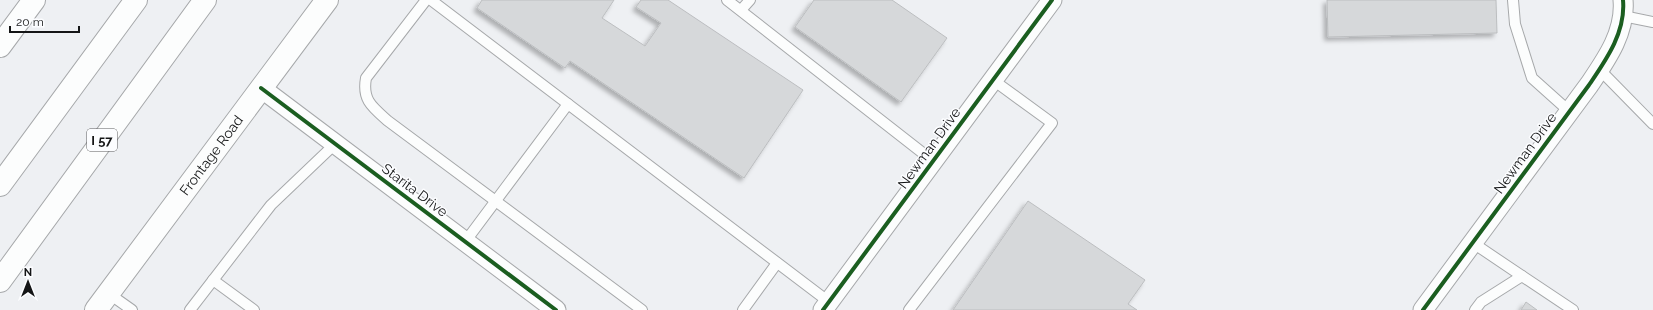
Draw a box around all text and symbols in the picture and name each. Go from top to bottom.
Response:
scale bar [10,8,79,34]
text: 20 m [16,15,44,29]
street label: Newman Drive [894,105,964,191]
street label: Newman Drive [1490,110,1560,196]
street label: Frontage Road [176,112,246,198]
road number: I 57 [87,129,117,151]
street label: Starita Drive [379,160,451,220]
north arrow [8,262,48,302]
text: N [24,266,32,279]

